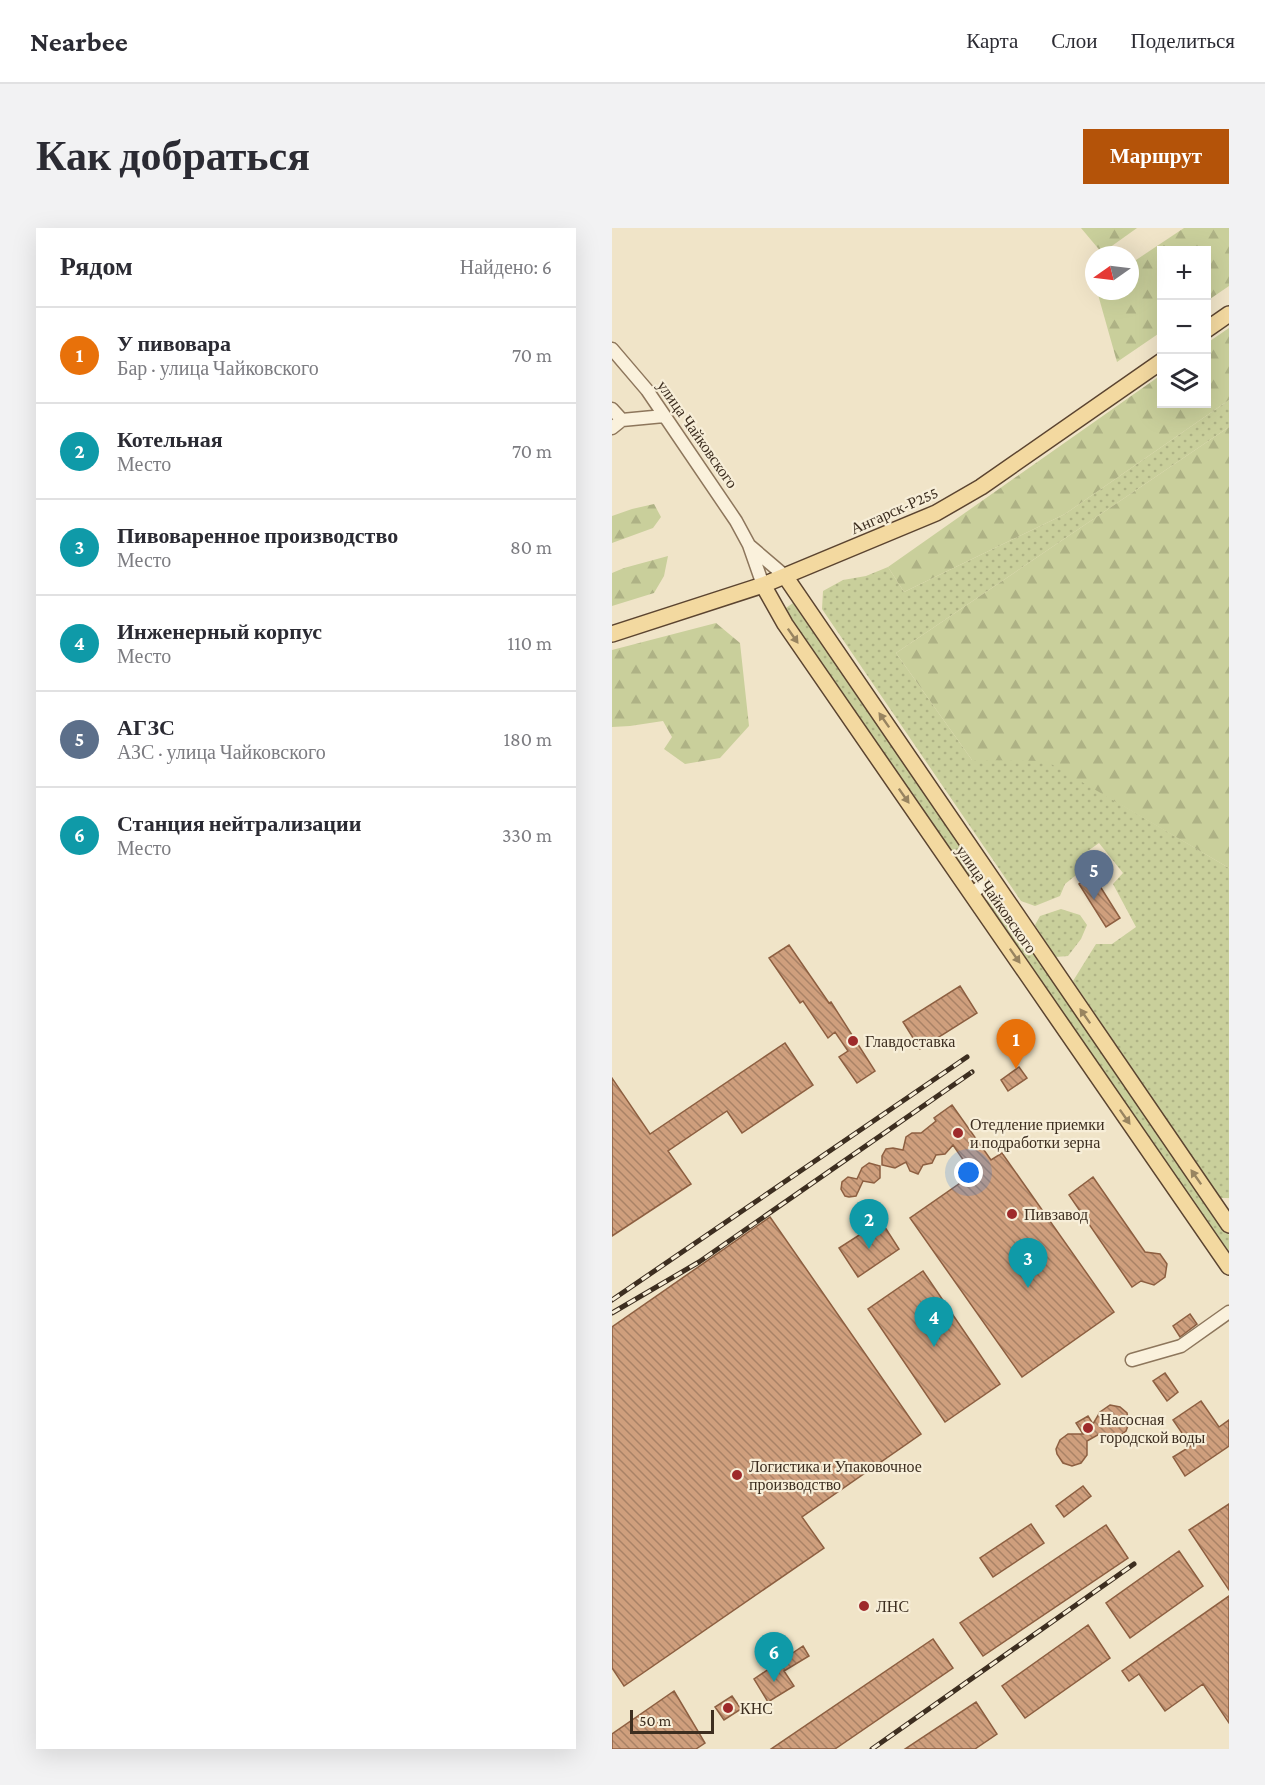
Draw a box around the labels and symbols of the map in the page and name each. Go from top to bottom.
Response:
north arrow [1085,246,1139,300]
street label: улица Чайковского [653,377,741,492]
street label: Ангарск-Р255 [848,484,941,538]
one-way arrow [787,627,798,644]
one-way arrow [878,712,890,728]
one-way arrow [898,788,909,804]
street label: улица Чайковского [952,842,1040,957]
pin: 5 [1074,850,1114,900]
one-way arrow [1009,948,1021,964]
one-way arrow [1079,1009,1091,1025]
pin: 1 [996,1020,1036,1069]
place label: Главдоставка [865,1033,955,1051]
marker: Главдоставка [846,1034,860,1048]
one-way arrow [1119,1108,1131,1124]
place label: Отедление приемки и подработки зерна [970,1116,1105,1152]
marker: Отедление приемки и подработки зерна [951,1126,965,1140]
your location [954,1158,983,1187]
one-way arrow [1190,1169,1202,1185]
pin: 2 [850,1200,888,1249]
place label: Пивзавод [1024,1206,1088,1224]
marker: Пивзавод [1005,1207,1019,1221]
pin: 3 [1008,1238,1048,1288]
pin: 4 [914,1298,954,1347]
place label: Насосная городской воды [1100,1411,1206,1447]
marker: Насосная городской воды [1081,1421,1095,1435]
place label: Логистика и Упаковочное производство [749,1458,922,1494]
marker: Логистика и Упаковочное производство [730,1468,744,1482]
place label: ЛНС [876,1598,909,1615]
marker: ЛНС [857,1599,871,1613]
pin: 6 [754,1632,794,1682]
place label: КНС [740,1700,773,1717]
marker: КНС [721,1701,735,1715]
scale bar [630,1707,714,1734]

